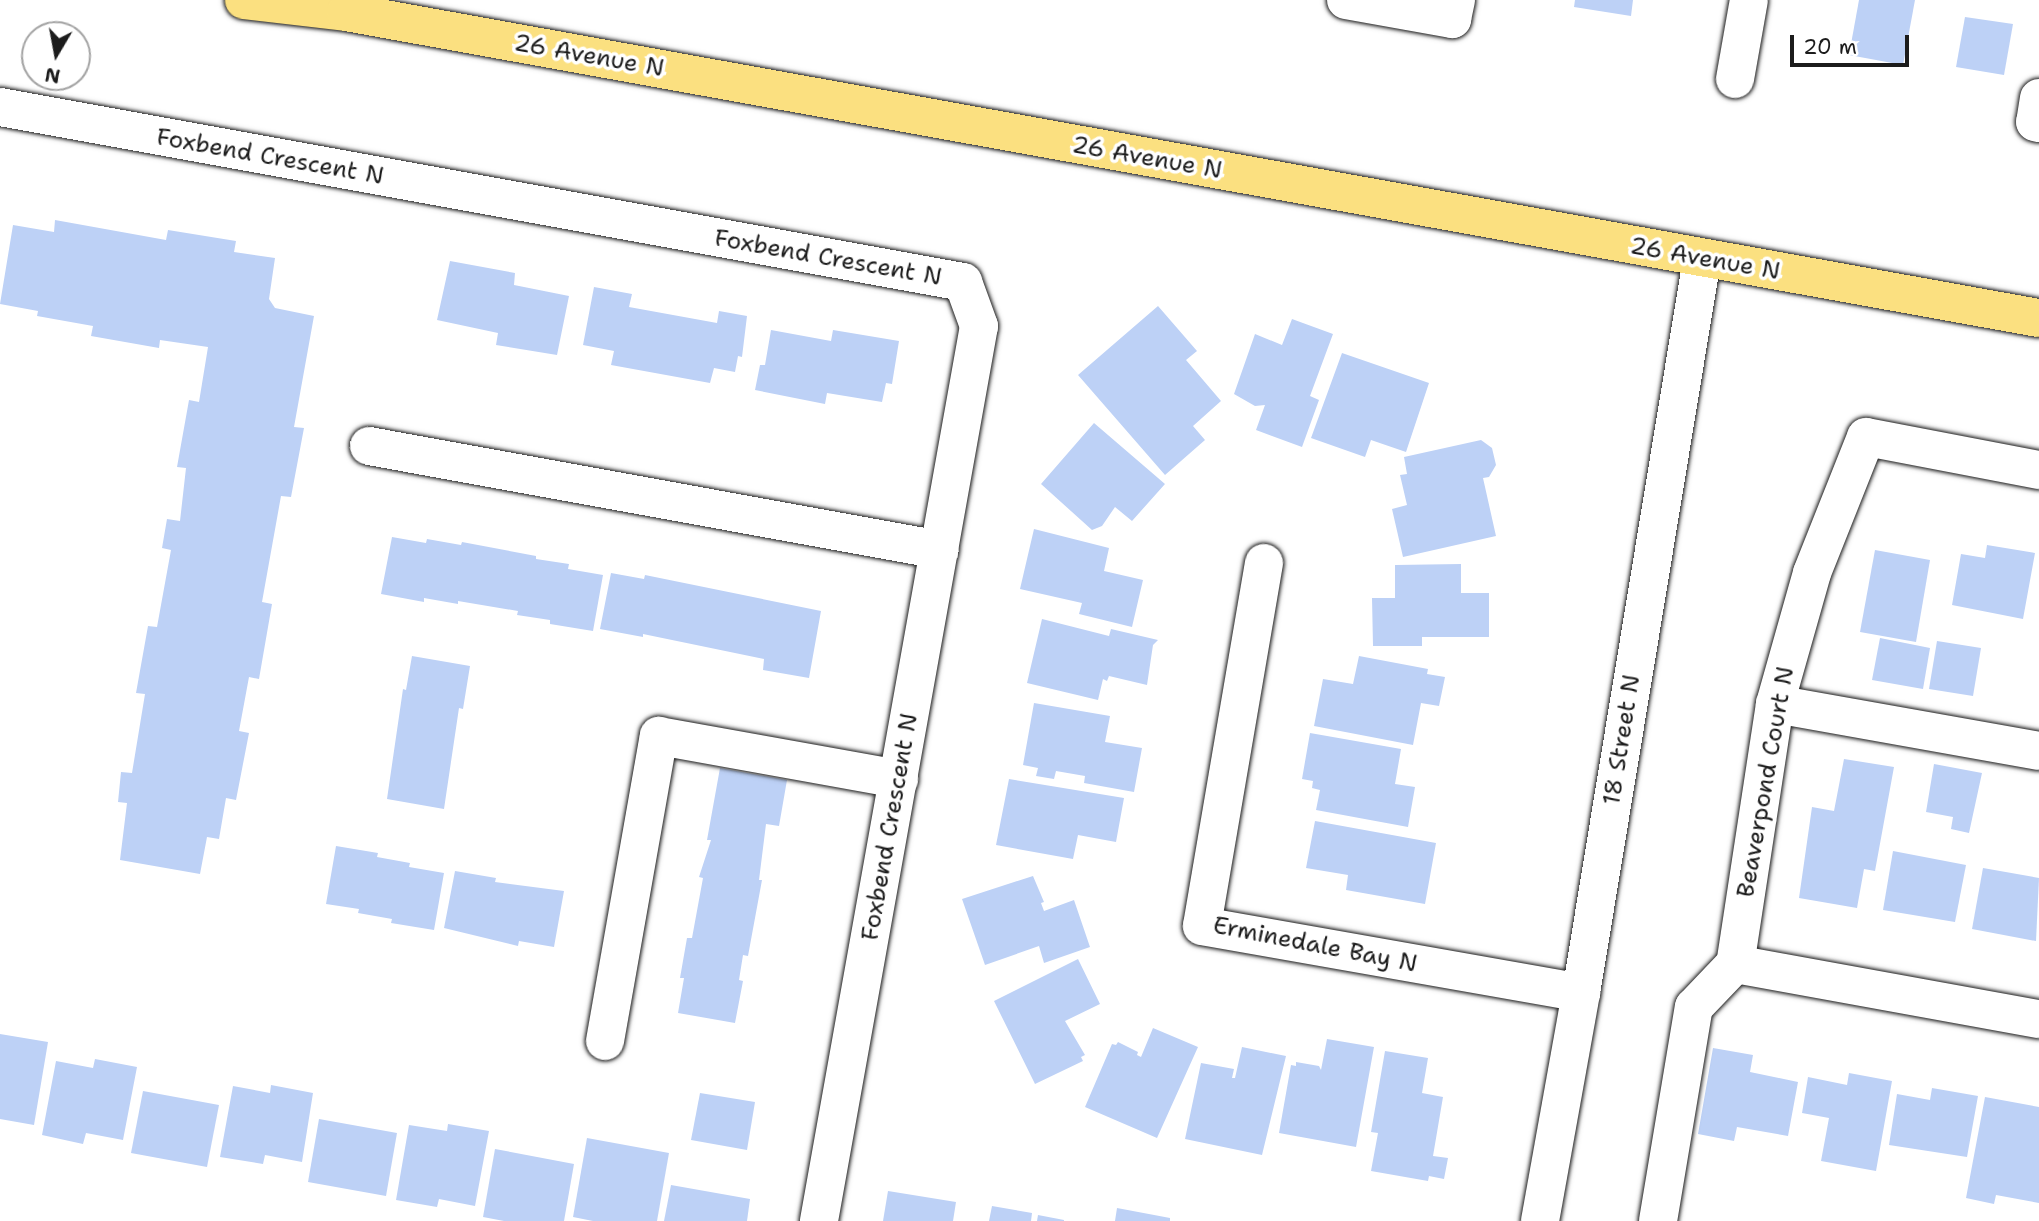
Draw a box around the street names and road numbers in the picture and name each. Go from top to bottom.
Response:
street label: 26 Avenue N [512,29,666,83]
street label: Foxbend Crescent N [154,123,386,191]
street label: 26 Avenue N [1070,131,1224,185]
street label: Foxbend Crescent N [712,224,944,292]
street label: 26 Avenue N [1628,232,1782,286]
street label: Beaverpond Court N [1732,664,1800,900]
street label: 18 Street N [1597,673,1647,807]
street label: Foxbend Crescent N [856,711,924,943]
street label: Erminedale Bay N [1211,911,1419,979]

